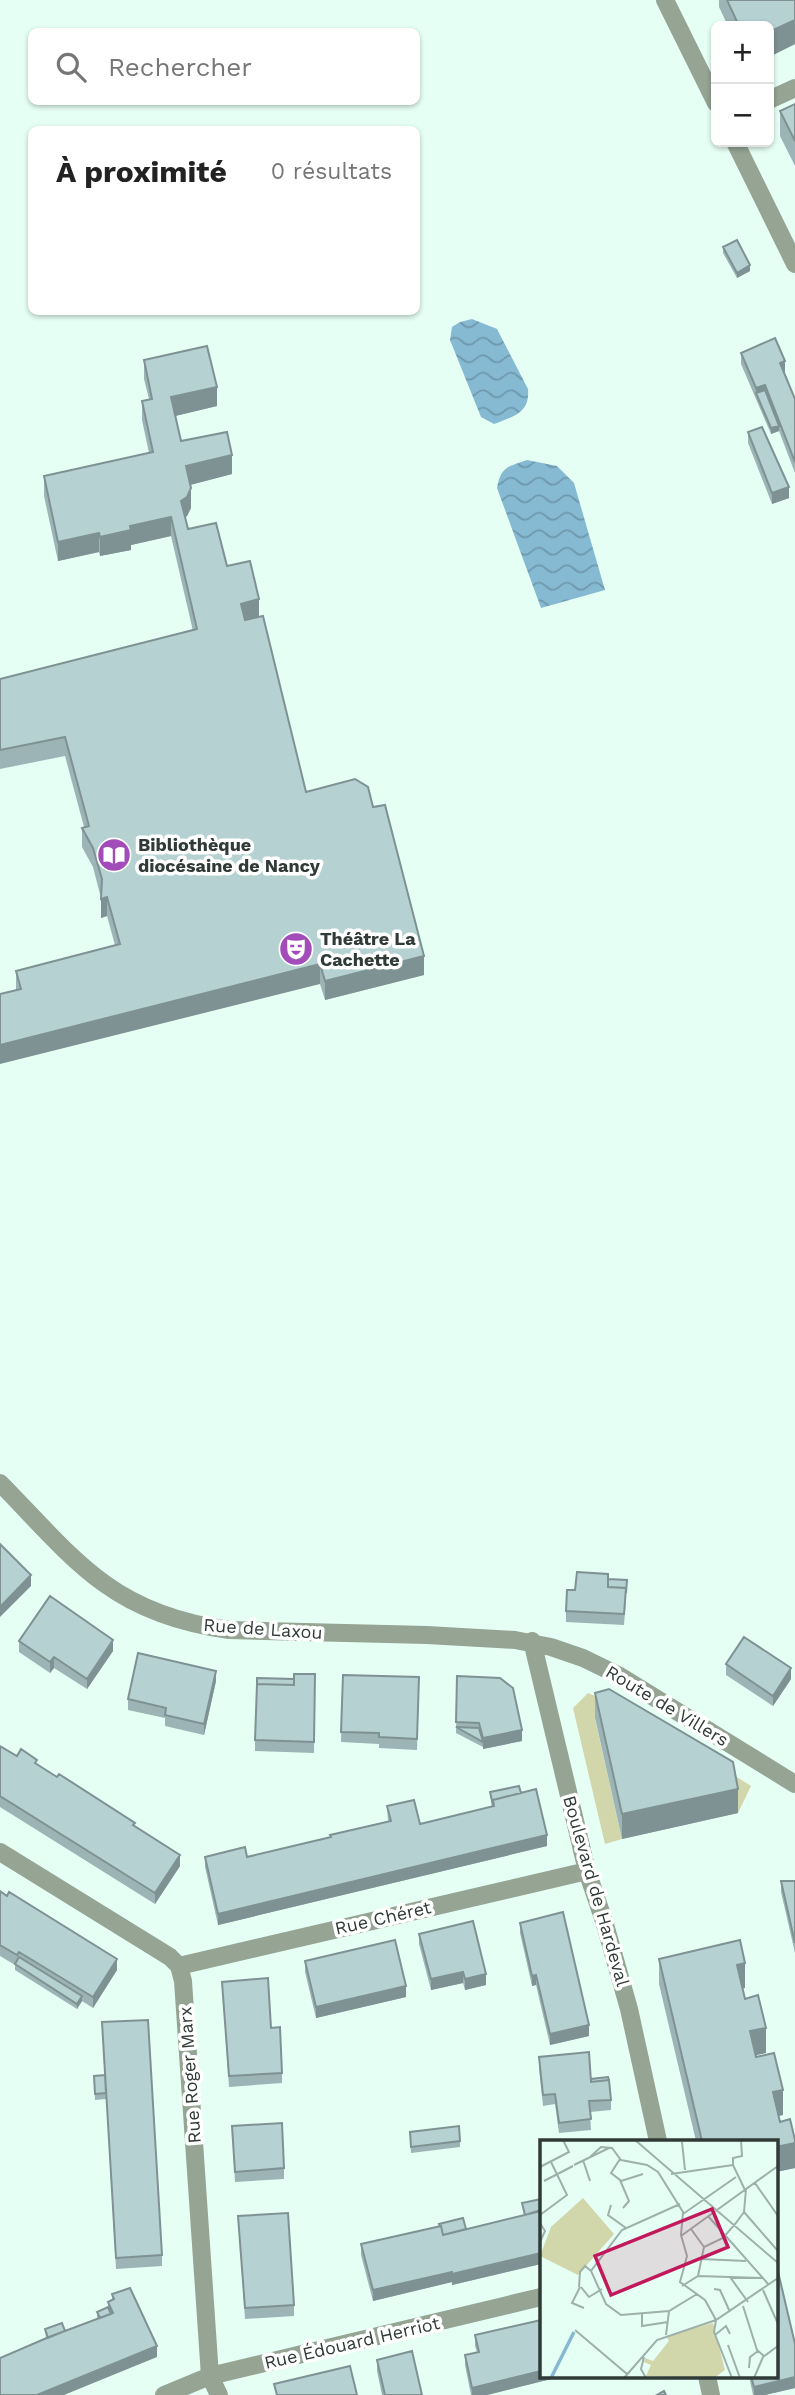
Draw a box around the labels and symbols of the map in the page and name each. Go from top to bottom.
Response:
place label: Bibliothèque diocésaine de Nancy [138,834,321,876]
library icon: Bibliothèque diocésaine de Nancy [95,836,133,874]
place label: Théâtre La Cachette [320,928,416,970]
theatre icon: Théâtre La Cachette [277,930,315,968]
street label: Rue de Laxou [203,1614,323,1643]
street label: Route de Villers [602,1661,732,1750]
street label: Boulevard de Hardeval [559,1793,634,1989]
street label: Rue Chéret [333,1896,433,1939]
street label: Rue Roger Marx [174,2006,205,2144]
inset map [540,2140,778,2378]
street label: Rue Édouard Herriot [262,2312,442,2373]

